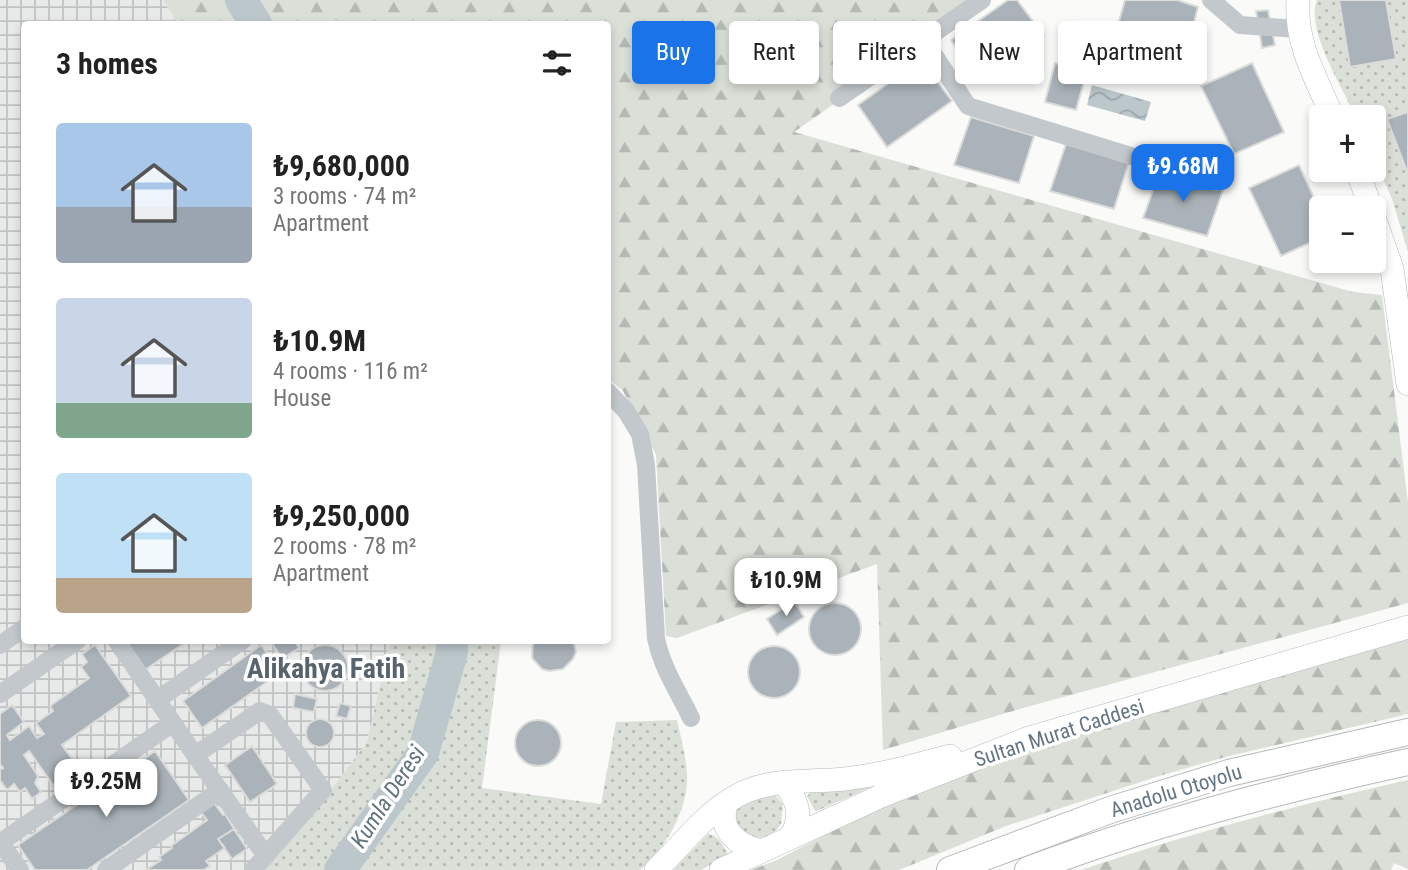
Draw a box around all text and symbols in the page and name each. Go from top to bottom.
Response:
chip: Buy [632,21,715,84]
chip: Rent [729,21,819,84]
chip: Filters [833,21,941,84]
chip: New [955,21,1044,84]
chip: Apartment [1058,21,1207,84]
icon: filters [538,44,576,82]
text: 3 homes [56,46,158,81]
map controls [1309,105,1386,273]
button: + [1309,105,1386,182]
pin: ₺9.68M [1126,144,1240,204]
text: ₺9,680,000 [273,148,410,183]
icon: home [112,151,196,235]
text: ₺9.68M [1147,153,1219,180]
text: 3 rooms · 74 m² [273,183,416,210]
button: − [1309,196,1386,273]
text: Apartment [273,210,369,237]
text: ₺10.9M [273,323,366,358]
icon: home [112,326,196,410]
text: 4 rooms · 116 m² [273,358,428,385]
text: House [273,385,331,412]
text: ₺9,250,000 [273,498,410,533]
icon: home [112,501,196,585]
text: 2 rooms · 78 m² [273,533,416,560]
pin: ₺10.9M [729,558,843,618]
text: Apartment [273,560,369,587]
text: ₺10.9M [750,567,822,594]
district label: Alikahya Fatih [247,652,405,685]
street label: Sultan Murat Caddesi [971,694,1147,772]
water label: Kumla Deresi [345,740,431,853]
pin: ₺9.25M [49,760,163,819]
street label: Anadolu Otoyolu [1107,760,1245,822]
text: ₺9.25M [70,768,142,795]

